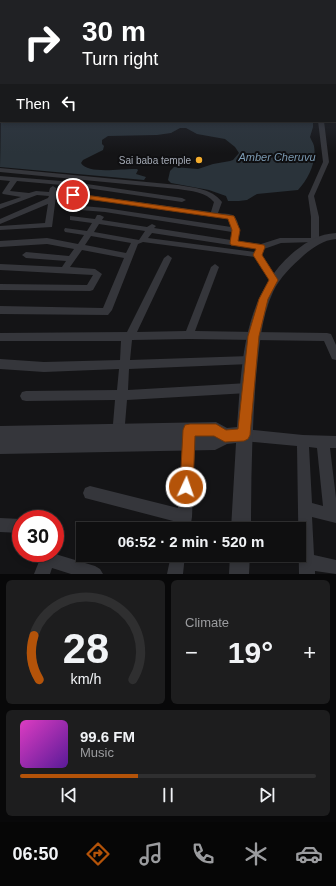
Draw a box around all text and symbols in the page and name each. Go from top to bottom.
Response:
icon: right [16,16,68,68]
text: 30 m [82,16,146,47]
text: Turn right [82,49,158,69]
icon: left [58,92,80,114]
text: Then [16,95,50,112]
water label: Amber Cheruvu [237,151,316,163]
place label: Sai baba temple [119,155,191,166]
marker: Sai baba temple [194,155,204,165]
pin [56,178,90,212]
icon: arrive [62,184,84,206]
position arrow [165,466,207,508]
speed limit sign: 30 [12,510,64,562]
text: 06:52 · 2 min · 520 m [118,533,264,550]
text: Climate [185,615,229,630]
text: 28 [62,625,109,672]
text: 19° [228,636,273,669]
text: − [185,640,198,665]
text: + [303,640,316,665]
text: km/h [70,671,101,687]
text: 99.6 FM [80,728,135,745]
text: Music [80,745,114,760]
icon: previous [58,784,80,806]
icon: pause [157,784,179,806]
icon: next [256,784,278,806]
icon: directions [84,840,112,868]
icon: music [137,840,165,868]
icon: phone [189,840,217,868]
icon: climate [242,840,270,868]
icon: car [295,840,323,868]
text: 06:50 [12,844,59,864]

